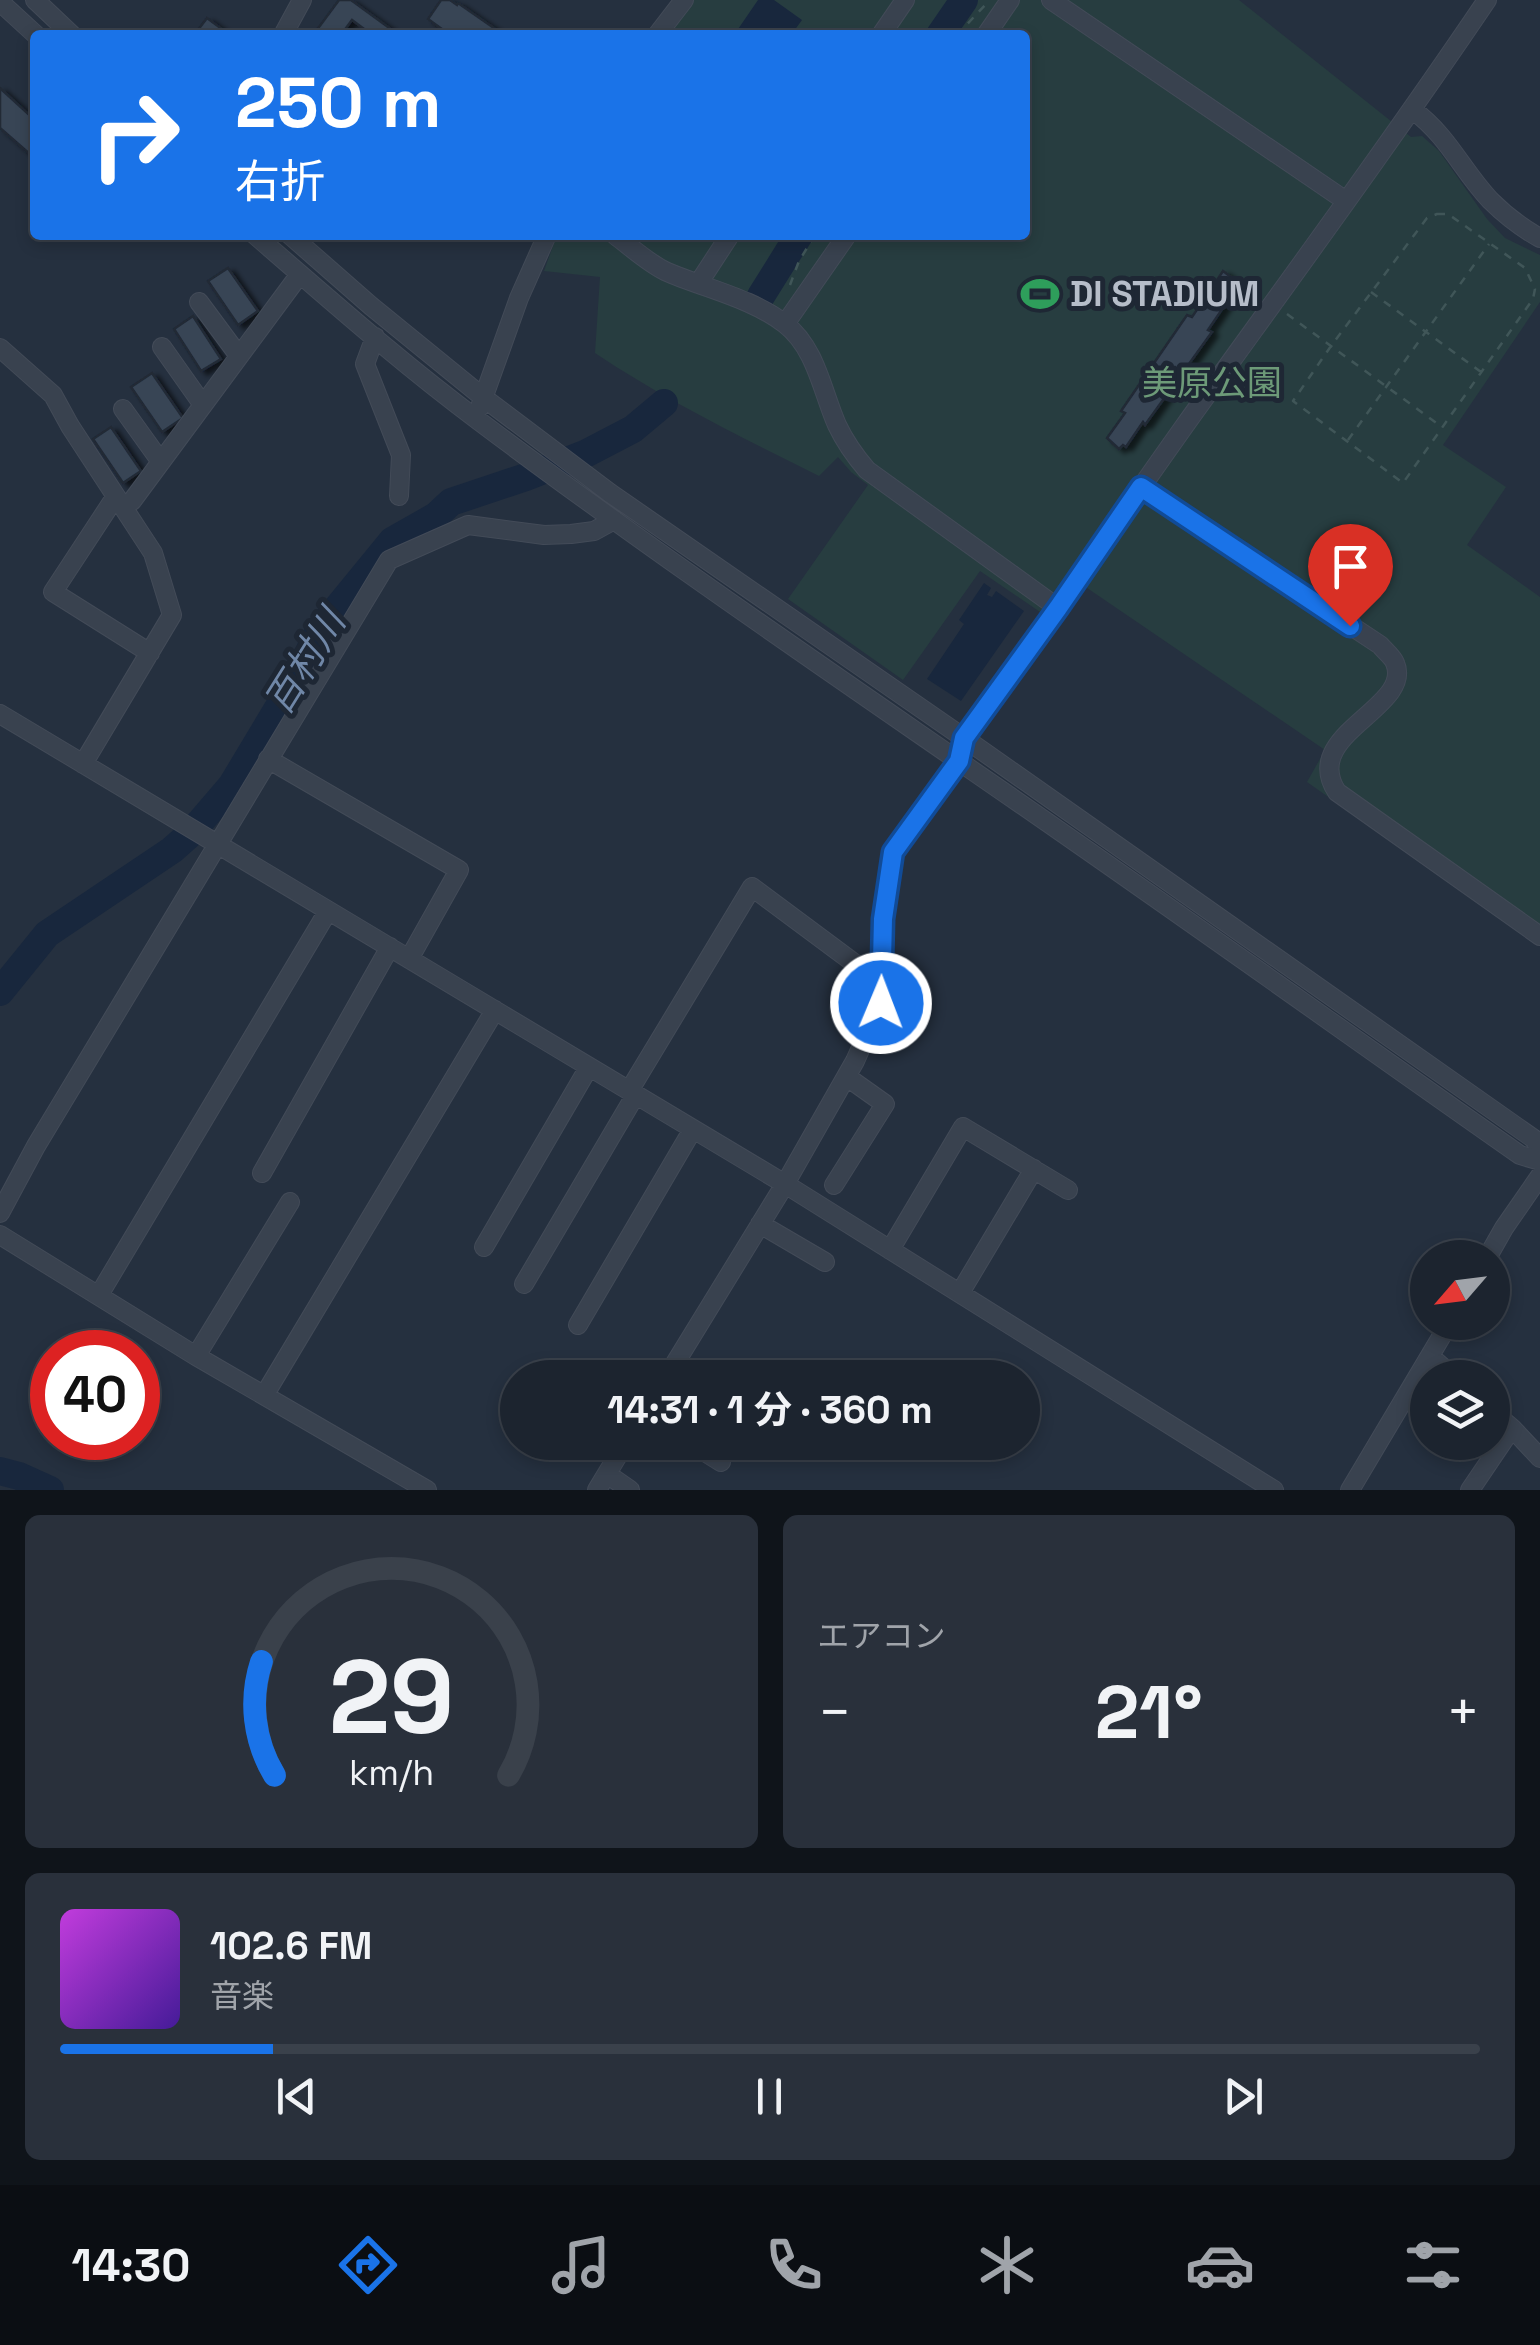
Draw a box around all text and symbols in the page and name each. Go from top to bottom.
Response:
text: 250 m [235,58,442,147]
icon: right [70,70,200,200]
text: 右折 [235,153,325,210]
place label: DI STADIUM [1070,272,1259,316]
sports icon: DI STADIUM [1019,273,1061,315]
park label: 美原公園 [1142,361,1282,405]
pin [1308,524,1393,627]
icon: arrive [1323,539,1378,594]
water label: 百村川 [254,598,358,723]
position arrow [829,951,933,1055]
north arrow [1410,1240,1510,1340]
map controls [1410,1240,1510,1460]
speed limit sign: 40 [30,1330,160,1460]
button: layers [1410,1360,1510,1460]
text: 14:31 · 1 分 · 360 m [607,1386,933,1434]
text: エアコン [818,1616,946,1656]
text: 29 [328,1631,454,1763]
text: 21° [1095,1664,1203,1760]
text: − [818,1677,852,1747]
text: + [1446,1677,1480,1747]
text: km/h [349,1750,434,1795]
text: 102.6 FM [210,1922,372,1970]
text: 音楽 [210,1976,274,2016]
icon: previous [269,2069,324,2124]
icon: pause [742,2069,797,2124]
icon: next [1216,2069,1271,2124]
icon: directions [333,2230,403,2300]
icon: music [546,2230,616,2300]
icon: phone [759,2230,829,2300]
icon: climate [972,2230,1042,2300]
icon: car [1185,2230,1255,2300]
icon: filters [1398,2230,1468,2300]
text: 14:30 [72,2237,190,2294]

